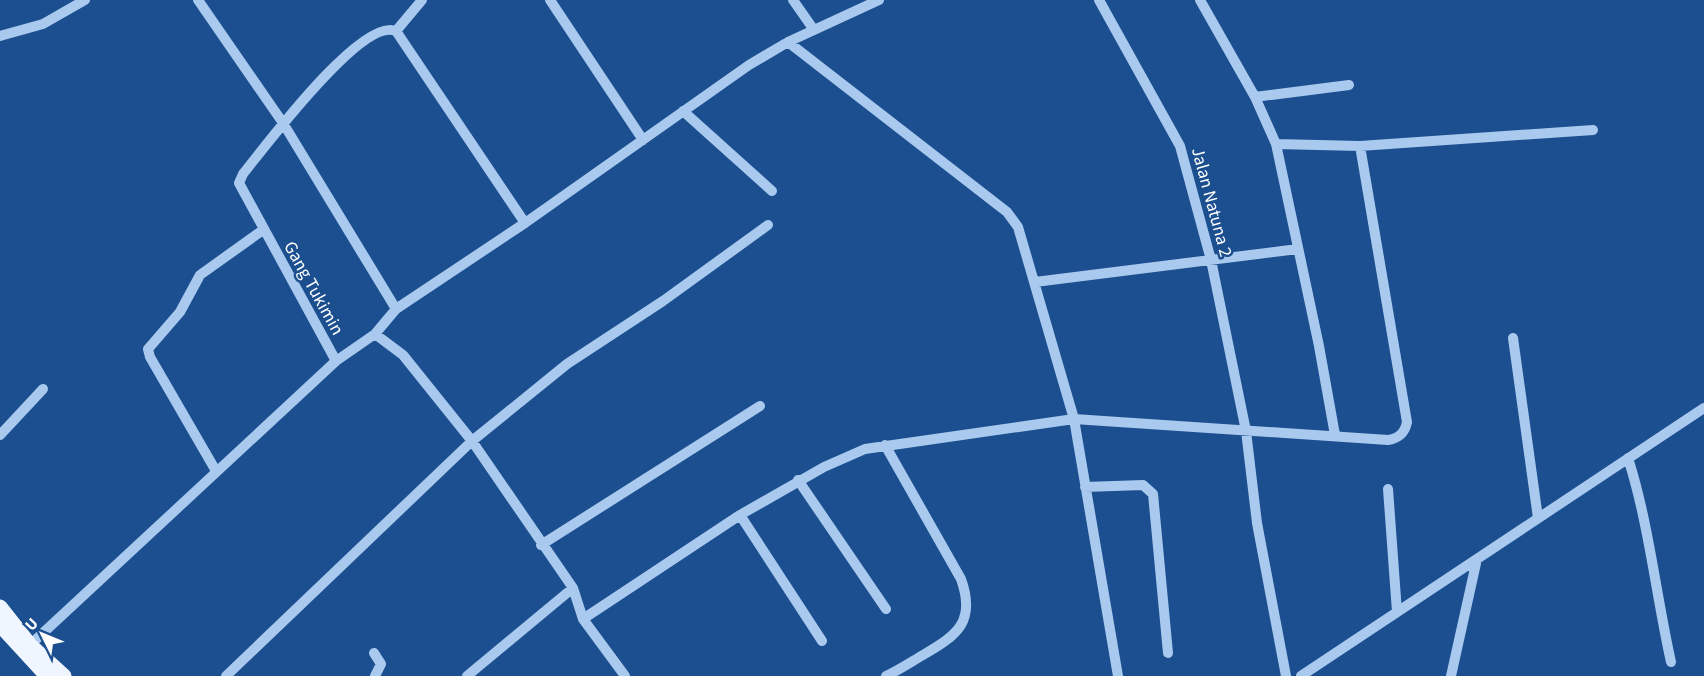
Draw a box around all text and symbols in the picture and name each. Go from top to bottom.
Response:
street label: Jalan Natuna 2 [1185,145,1238,260]
street label: Gang Tukimin [277,237,350,340]
north arrow [12,604,72,664]
text: U [20,613,43,636]

